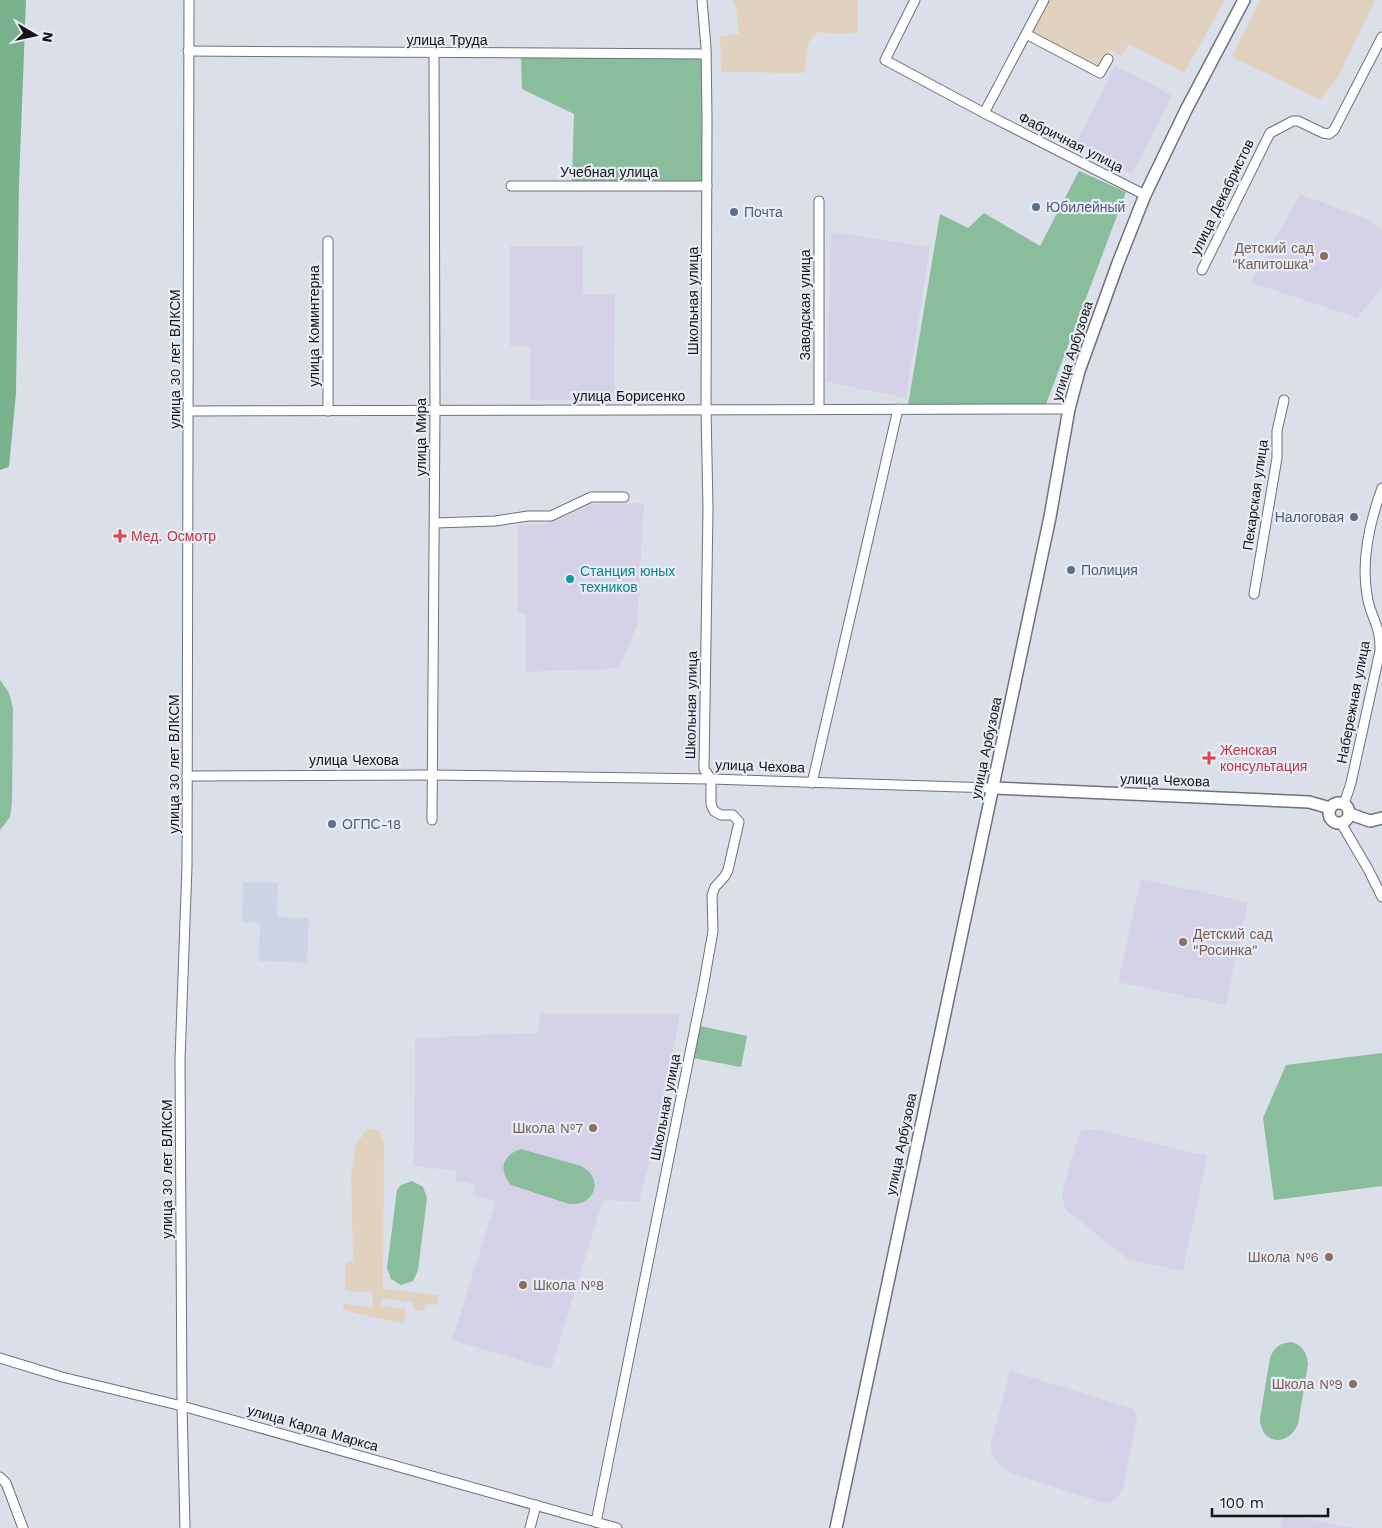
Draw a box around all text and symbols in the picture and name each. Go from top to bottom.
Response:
north arrow [10,10,60,60]
text: N [39,31,57,43]
street label: улица Труда [406,32,488,48]
street label: Фабричная улица [1016,109,1126,175]
street label: улица Декабристов [1187,136,1257,258]
street label: Учебная улица [560,164,658,180]
place label: Юбилейный [1046,199,1125,215]
marker: Юбилейный [1030,201,1042,213]
place label: Почта [744,204,783,220]
marker: Почта [728,206,740,218]
place label: Детский сад "Капитошка" [1232,240,1314,272]
street label: Школьная улица [685,247,701,355]
street label: Заводская улица [797,249,813,361]
marker: Детский сад "Капитошка" [1318,250,1330,262]
street label: улица Коминтерна [306,265,322,387]
street label: улица 30 лет ВЛКСМ [167,289,183,429]
street label: улица Арбузова [1048,299,1096,403]
street label: улица Борисенко [573,388,685,404]
street label: улица Мира [413,398,429,476]
street label: Пекарская улица [1239,438,1271,552]
place label: Налоговая [1275,509,1344,525]
marker: Налоговая [1348,511,1360,523]
place label: Мед. Осмотр [131,528,216,544]
marker: Мед. Осмотр [113,529,127,543]
place label: Полиция [1081,562,1138,578]
place label: Станция юных техников [580,563,675,595]
marker: Полиция [1065,564,1077,576]
marker: Станция юных техников [564,573,576,585]
street label: Набережная улица [1333,639,1373,765]
street label: Школьная улица [682,650,700,759]
street label: улица 30 лет ВЛКСМ [166,694,182,834]
street label: улица Арбузова [967,695,1005,801]
place label: Женская консультация [1220,742,1307,774]
marker: Женская консультация [1202,751,1216,765]
street label: улица Чехова [309,752,399,768]
street label: улица Чехова [715,756,805,776]
street label: улица Чехова [1120,770,1210,790]
place label: ОГПС-18 [342,816,401,832]
marker: ОГПС-18 [326,818,338,830]
place label: Детский сад "Росинка" [1193,926,1273,958]
marker: Детский сад "Росинка" [1177,936,1189,948]
street label: Школьная улица [647,1052,683,1162]
street label: улица Арбузова [882,1091,920,1197]
street label: улица 30 лет ВЛКСМ [159,1099,175,1239]
place label: Школа №7 [513,1120,583,1136]
marker: Школа №7 [587,1122,599,1134]
place label: Школа №6 [1248,1249,1319,1265]
marker: Школа №6 [1323,1251,1335,1263]
place label: Школа №8 [533,1277,604,1293]
marker: Школа №8 [517,1279,529,1291]
place label: Школа №9 [1272,1376,1343,1392]
marker: Школа №9 [1347,1378,1359,1390]
street label: улица Карла Маркса [246,1402,381,1454]
scale bar [1212,1486,1328,1518]
text: 100 m [1220,1494,1264,1512]

